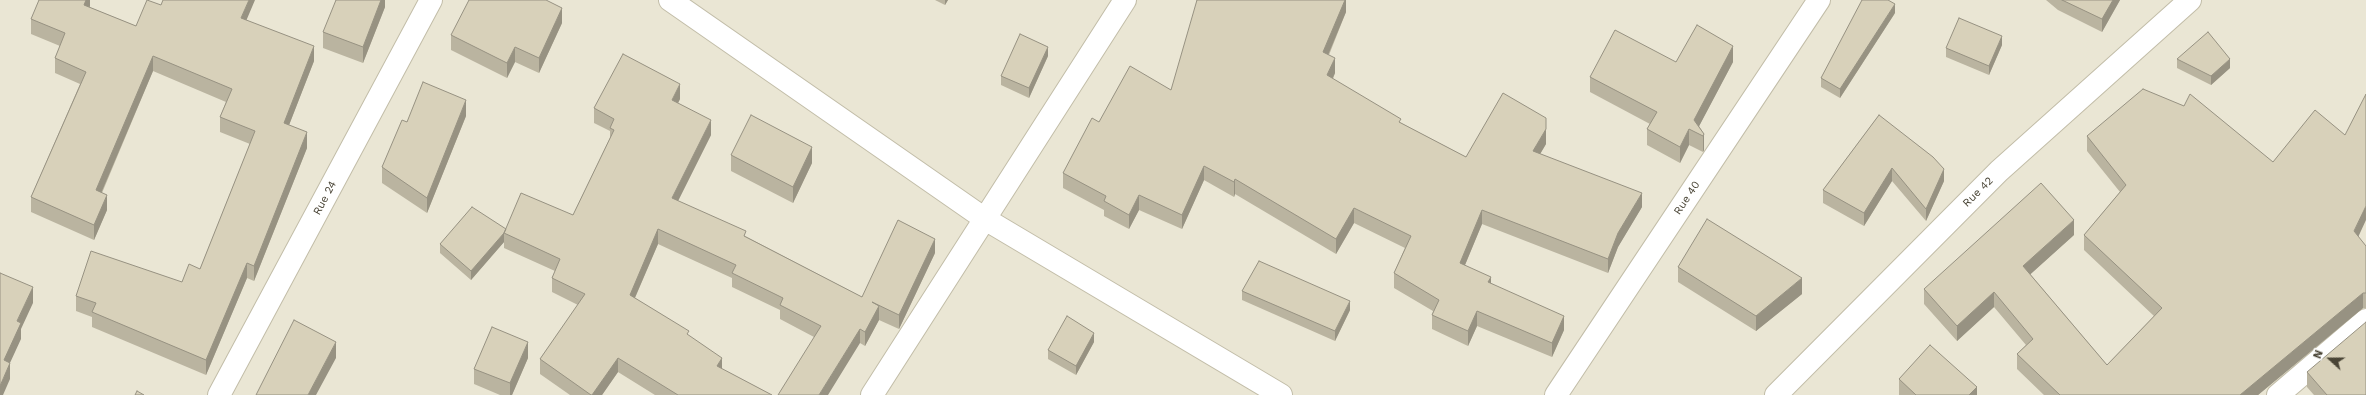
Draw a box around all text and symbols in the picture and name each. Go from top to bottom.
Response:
street label: Rue 42 [1960,174,1996,210]
street label: Rue 24 [311,179,339,217]
street label: Rue 40 [1671,179,1703,217]
north arrow [2310,339,2350,379]
text: N [2311,348,2326,361]

